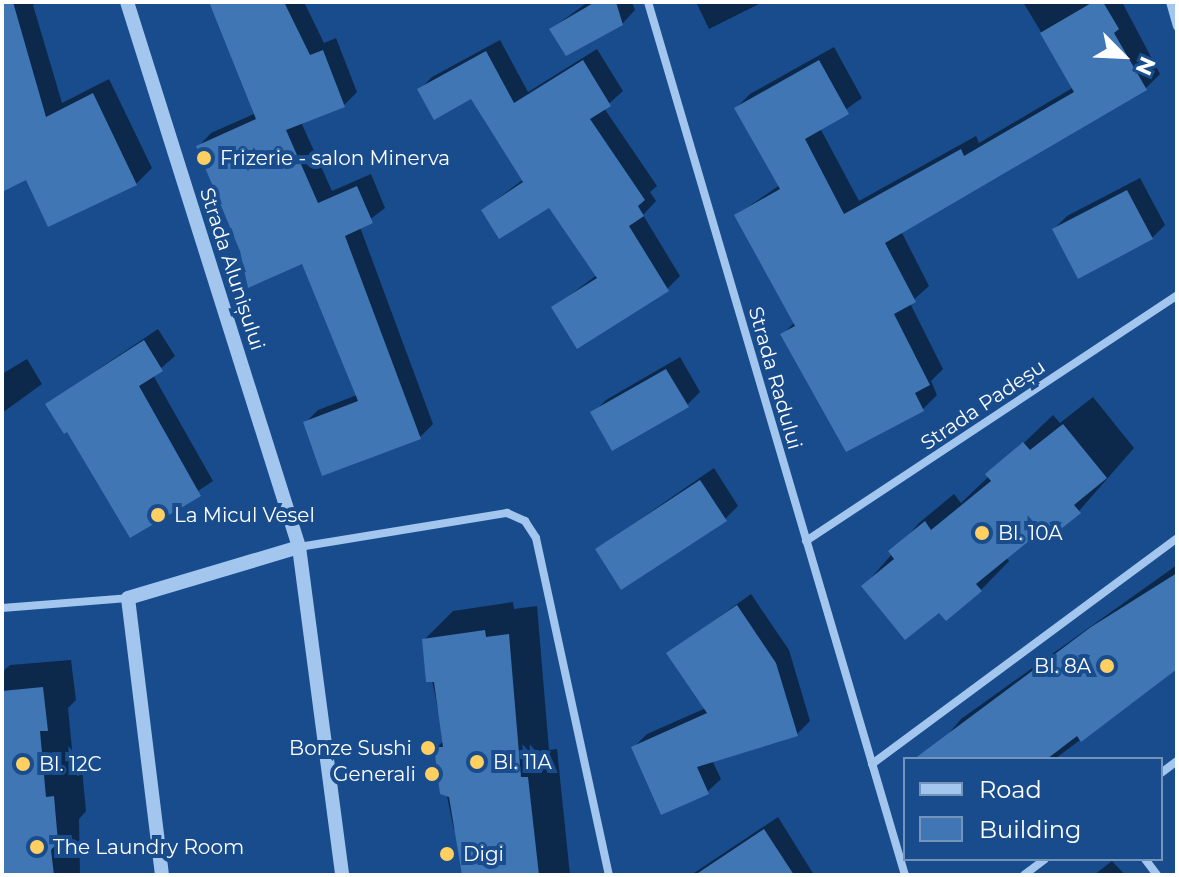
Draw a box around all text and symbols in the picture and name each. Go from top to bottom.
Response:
north arrow [1083,16,1163,96]
text: N [1129,52,1161,80]
place label: Frizerie - salon Minerva [220,146,450,170]
marker: Frizerie - salon Minerva [195,149,213,167]
street label: Strada Alunișului [194,185,270,353]
street label: Strada Radului [743,304,807,452]
street label: Strada Padeșu [916,355,1050,455]
place label: La Micul Vesel [174,503,315,527]
marker: La Micul Vesel [149,506,167,524]
place label: Bl. 10A [998,521,1063,545]
marker: Bl. 10A [973,524,991,542]
place label: Bl. 8A [1034,654,1091,678]
marker: Bl. 8A [1098,657,1116,675]
place label: Bonze Sushi [289,736,412,760]
marker: Bonze Sushi [419,739,437,757]
place label: Bl. 11A [493,750,552,774]
place label: Bl. 12C [39,752,102,776]
marker: Bl. 11A [468,753,486,771]
marker: Bl. 12C [14,755,32,773]
legend [903,757,1163,861]
place label: Generali [333,762,416,786]
marker: Generali [423,765,441,783]
text: Road [979,775,1042,804]
text: Building [979,815,1082,844]
place label: The Laundry Room [53,835,244,859]
marker: The Laundry Room [28,838,46,856]
place label: Digi [463,842,504,866]
marker: Digi [438,845,456,863]

